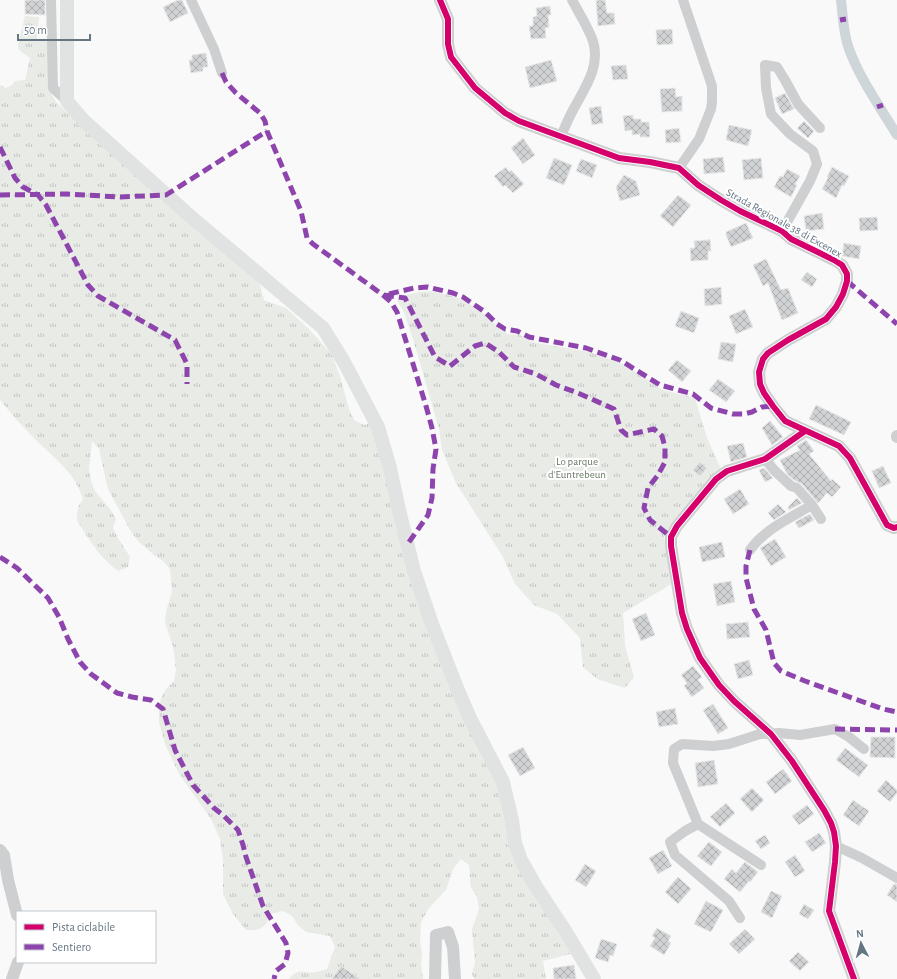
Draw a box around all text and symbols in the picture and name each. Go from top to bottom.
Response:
scale bar [18,16,90,42]
text: 50 m [24,24,47,36]
street label: Strada Regionale 38 di Excenex [724,187,844,260]
park label: Lo parque d'Euntrebeun [548,456,606,480]
legend [16,911,156,963]
text: Pista ciclabile [52,921,115,933]
north arrow [841,923,881,963]
text: N [856,928,864,939]
text: Sentiero [52,941,91,953]

